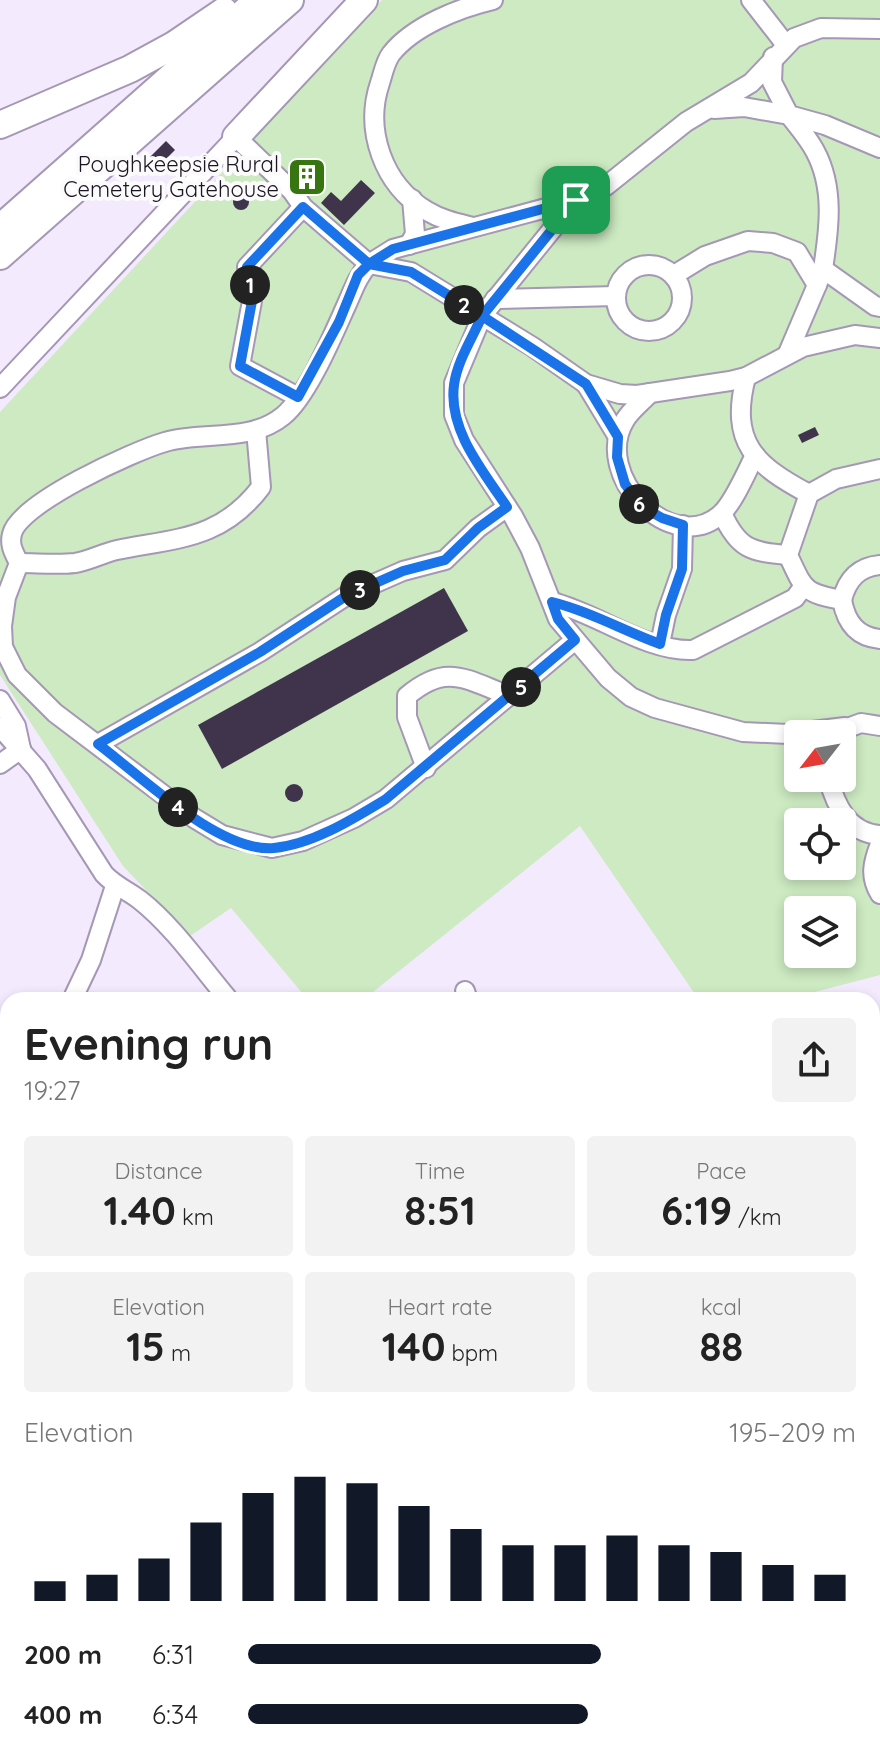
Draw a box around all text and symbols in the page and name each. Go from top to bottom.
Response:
place label: Poughkeepsie Rural Cemetery Gatehouse [63,150,279,203]
building icon: Poughkeepsie Rural Cemetery Gatehouse [286,156,328,198]
pin [542,166,610,234]
icon: arrive [554,178,598,222]
pin: 1 [230,265,270,305]
text: 1 [246,271,254,299]
pin: 2 [444,285,484,325]
text: 2 [458,291,470,319]
pin: 6 [619,484,659,524]
text: 6 [633,490,645,518]
pin: 3 [340,570,380,610]
text: 3 [354,576,366,604]
pin: 5 [501,667,541,707]
text: 5 [515,673,527,701]
north arrow [784,720,856,792]
map controls [784,720,856,968]
pin: 4 [158,787,198,827]
text: 4 [172,793,184,821]
button: locate [784,808,856,880]
button: layers [784,896,856,968]
text: Evening run [24,1016,273,1071]
button: share [772,1018,856,1102]
text: 19:27 [24,1074,80,1107]
text: Distance [115,1157,203,1185]
text: Time [415,1157,465,1185]
text: Pace [696,1157,746,1185]
text: 1.40 [104,1185,176,1235]
text: 8:51 [404,1185,476,1235]
text: 6:19 [661,1185,732,1235]
text: km [176,1203,214,1231]
text: /km [732,1203,782,1231]
text: Elevation [112,1293,205,1321]
text: Heart rate [388,1293,492,1321]
text: kcal [701,1293,742,1321]
text: 15 [126,1321,165,1371]
text: 140 [382,1321,445,1371]
text: 88 [699,1321,743,1371]
text: m [165,1339,191,1367]
text: bpm [445,1339,498,1367]
text: Elevation [24,1416,134,1449]
text: 195–209 m [729,1416,856,1449]
text: 200 m [24,1638,102,1671]
text: 6:31 [152,1638,194,1671]
text: 400 m [24,1698,102,1731]
text: 6:34 [152,1698,198,1731]

